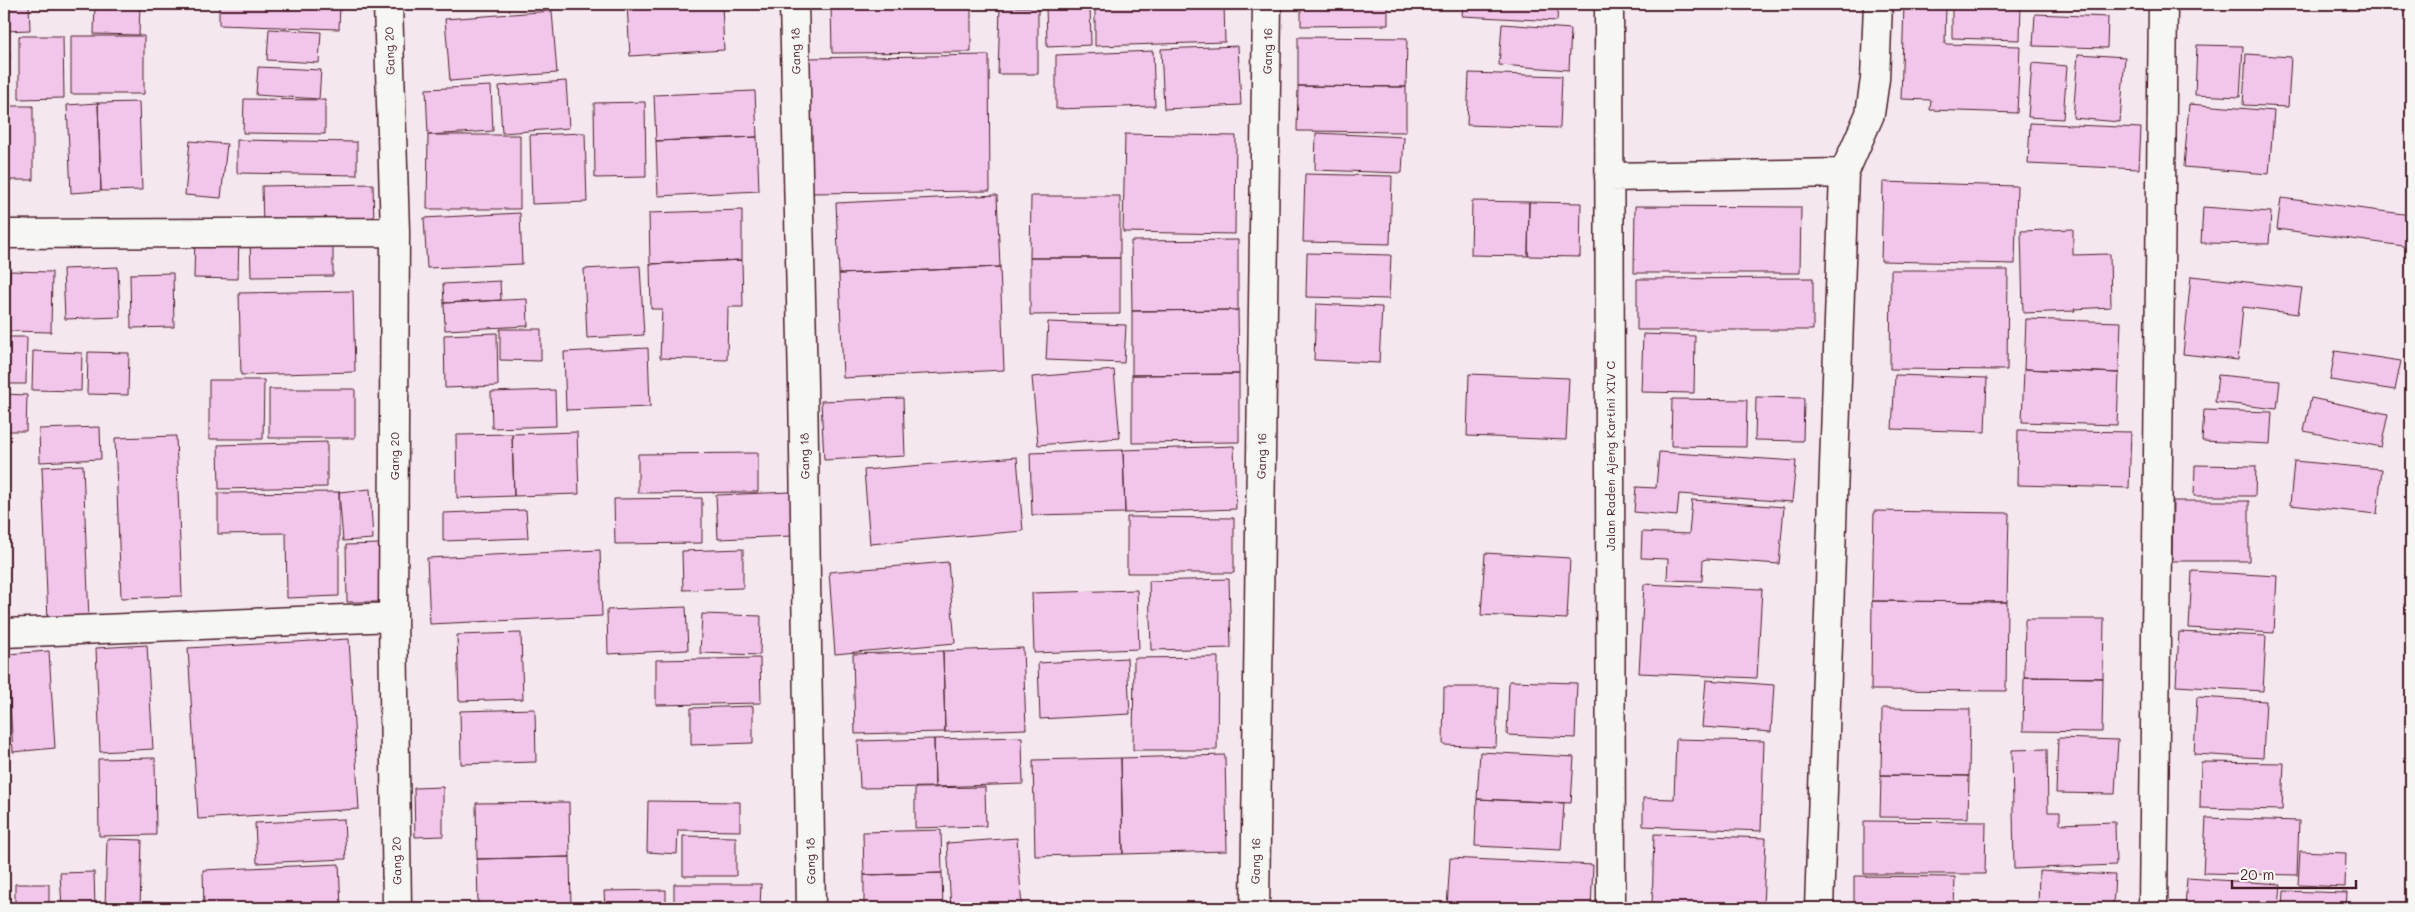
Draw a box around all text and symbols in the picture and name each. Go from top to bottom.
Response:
street label: Gang 20 [380,26,398,75]
street label: Gang 18 [787,28,803,74]
street label: Gang 16 [1259,28,1275,74]
street label: Jalan Raden Ajeng Kartini XIV C [1602,360,1618,551]
street label: Gang 20 [386,431,402,480]
street label: Gang 18 [796,433,812,479]
street label: Gang 16 [1253,433,1269,479]
street label: Gang 20 [388,836,404,885]
street label: Gang 18 [802,838,818,884]
street label: Gang 16 [1247,838,1263,884]
scale bar [2232,857,2356,889]
text: 20 m [2240,864,2274,884]

